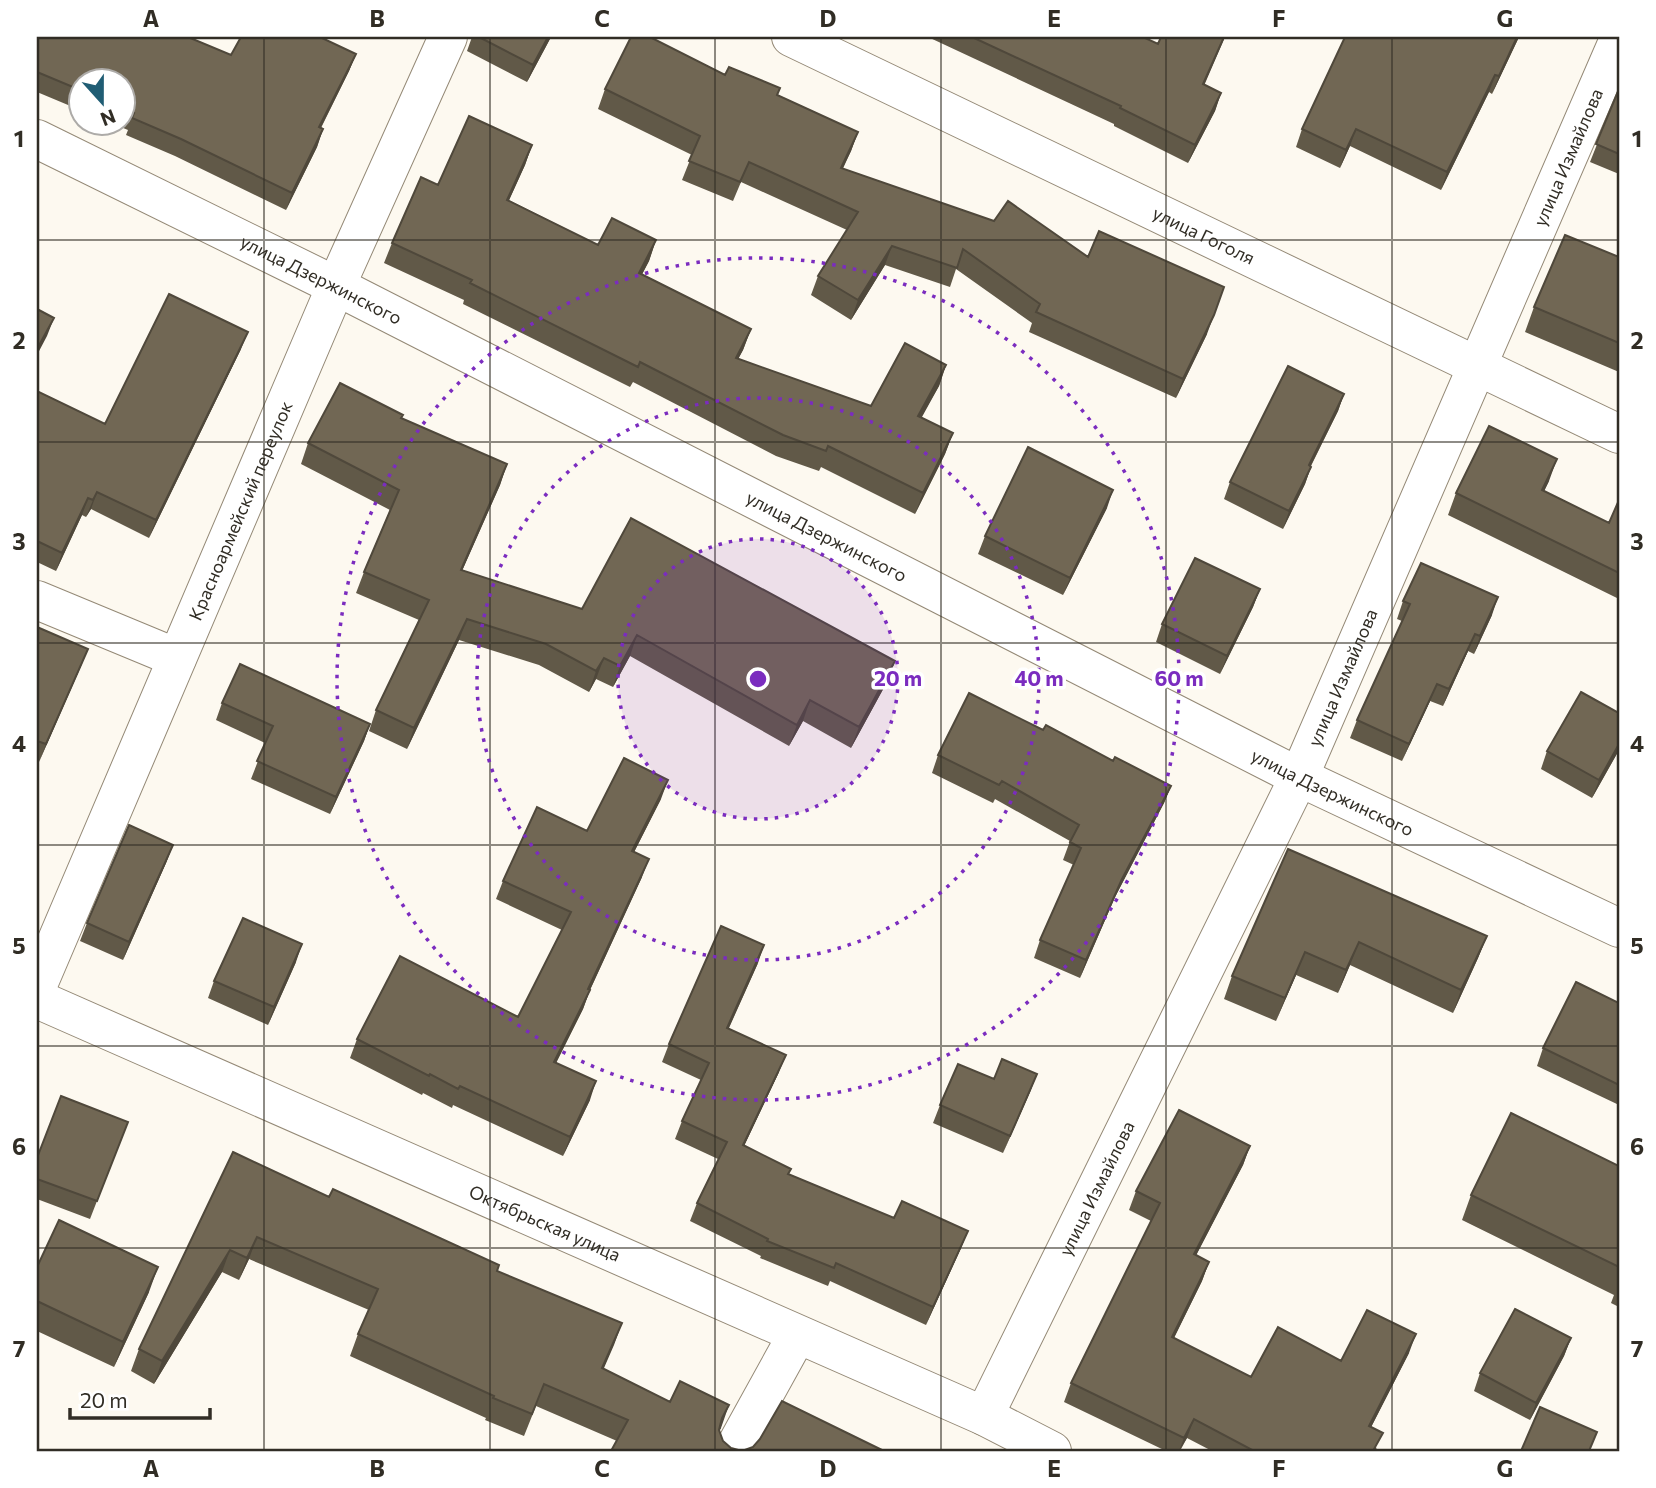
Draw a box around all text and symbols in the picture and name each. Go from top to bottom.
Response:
text: A [143,4,160,32]
text: B [369,4,385,32]
text: C [594,4,610,32]
text: D [820,4,837,32]
text: E [1047,4,1061,32]
text: F [1272,4,1286,32]
text: G [1497,4,1513,32]
north arrow [66,66,136,136]
street label: улица Измайлова [1528,85,1607,229]
text: N [97,105,119,132]
text: 1 [14,124,24,152]
text: 1 [1632,124,1642,152]
street label: улица Гоголя [1149,201,1259,269]
street label: улица Дзержинского [237,230,406,329]
text: 2 [12,326,26,354]
text: 2 [1630,326,1644,354]
street label: Красноармейский переулок [184,397,297,623]
street label: улица Дзержинского [743,486,911,586]
text: 3 [12,527,26,555]
text: 3 [1630,527,1644,555]
street label: улица Измайлова [1303,605,1382,749]
text: 20 m [874,665,922,690]
text: 40 m [1014,665,1064,690]
text: 60 m [1154,665,1204,690]
centre of rings [746,667,770,691]
text: 4 [12,729,26,757]
text: 4 [1630,729,1644,757]
street label: улица Дзержинского [1248,744,1417,841]
text: 5 [12,931,26,959]
text: 5 [1630,931,1644,959]
street label: улица Измайлова [1054,1117,1139,1259]
text: 6 [12,1132,26,1160]
text: 6 [1630,1132,1644,1160]
street label: Октябрьская улица [466,1180,624,1266]
text: 7 [13,1334,25,1362]
text: 7 [1631,1334,1643,1362]
scale bar [70,1376,210,1420]
text: 20 m [80,1387,128,1412]
text: A [143,1454,160,1482]
text: B [369,1454,385,1482]
text: C [594,1454,610,1482]
text: D [820,1454,837,1482]
text: E [1047,1454,1061,1482]
text: F [1272,1454,1286,1482]
text: G [1497,1454,1513,1482]

